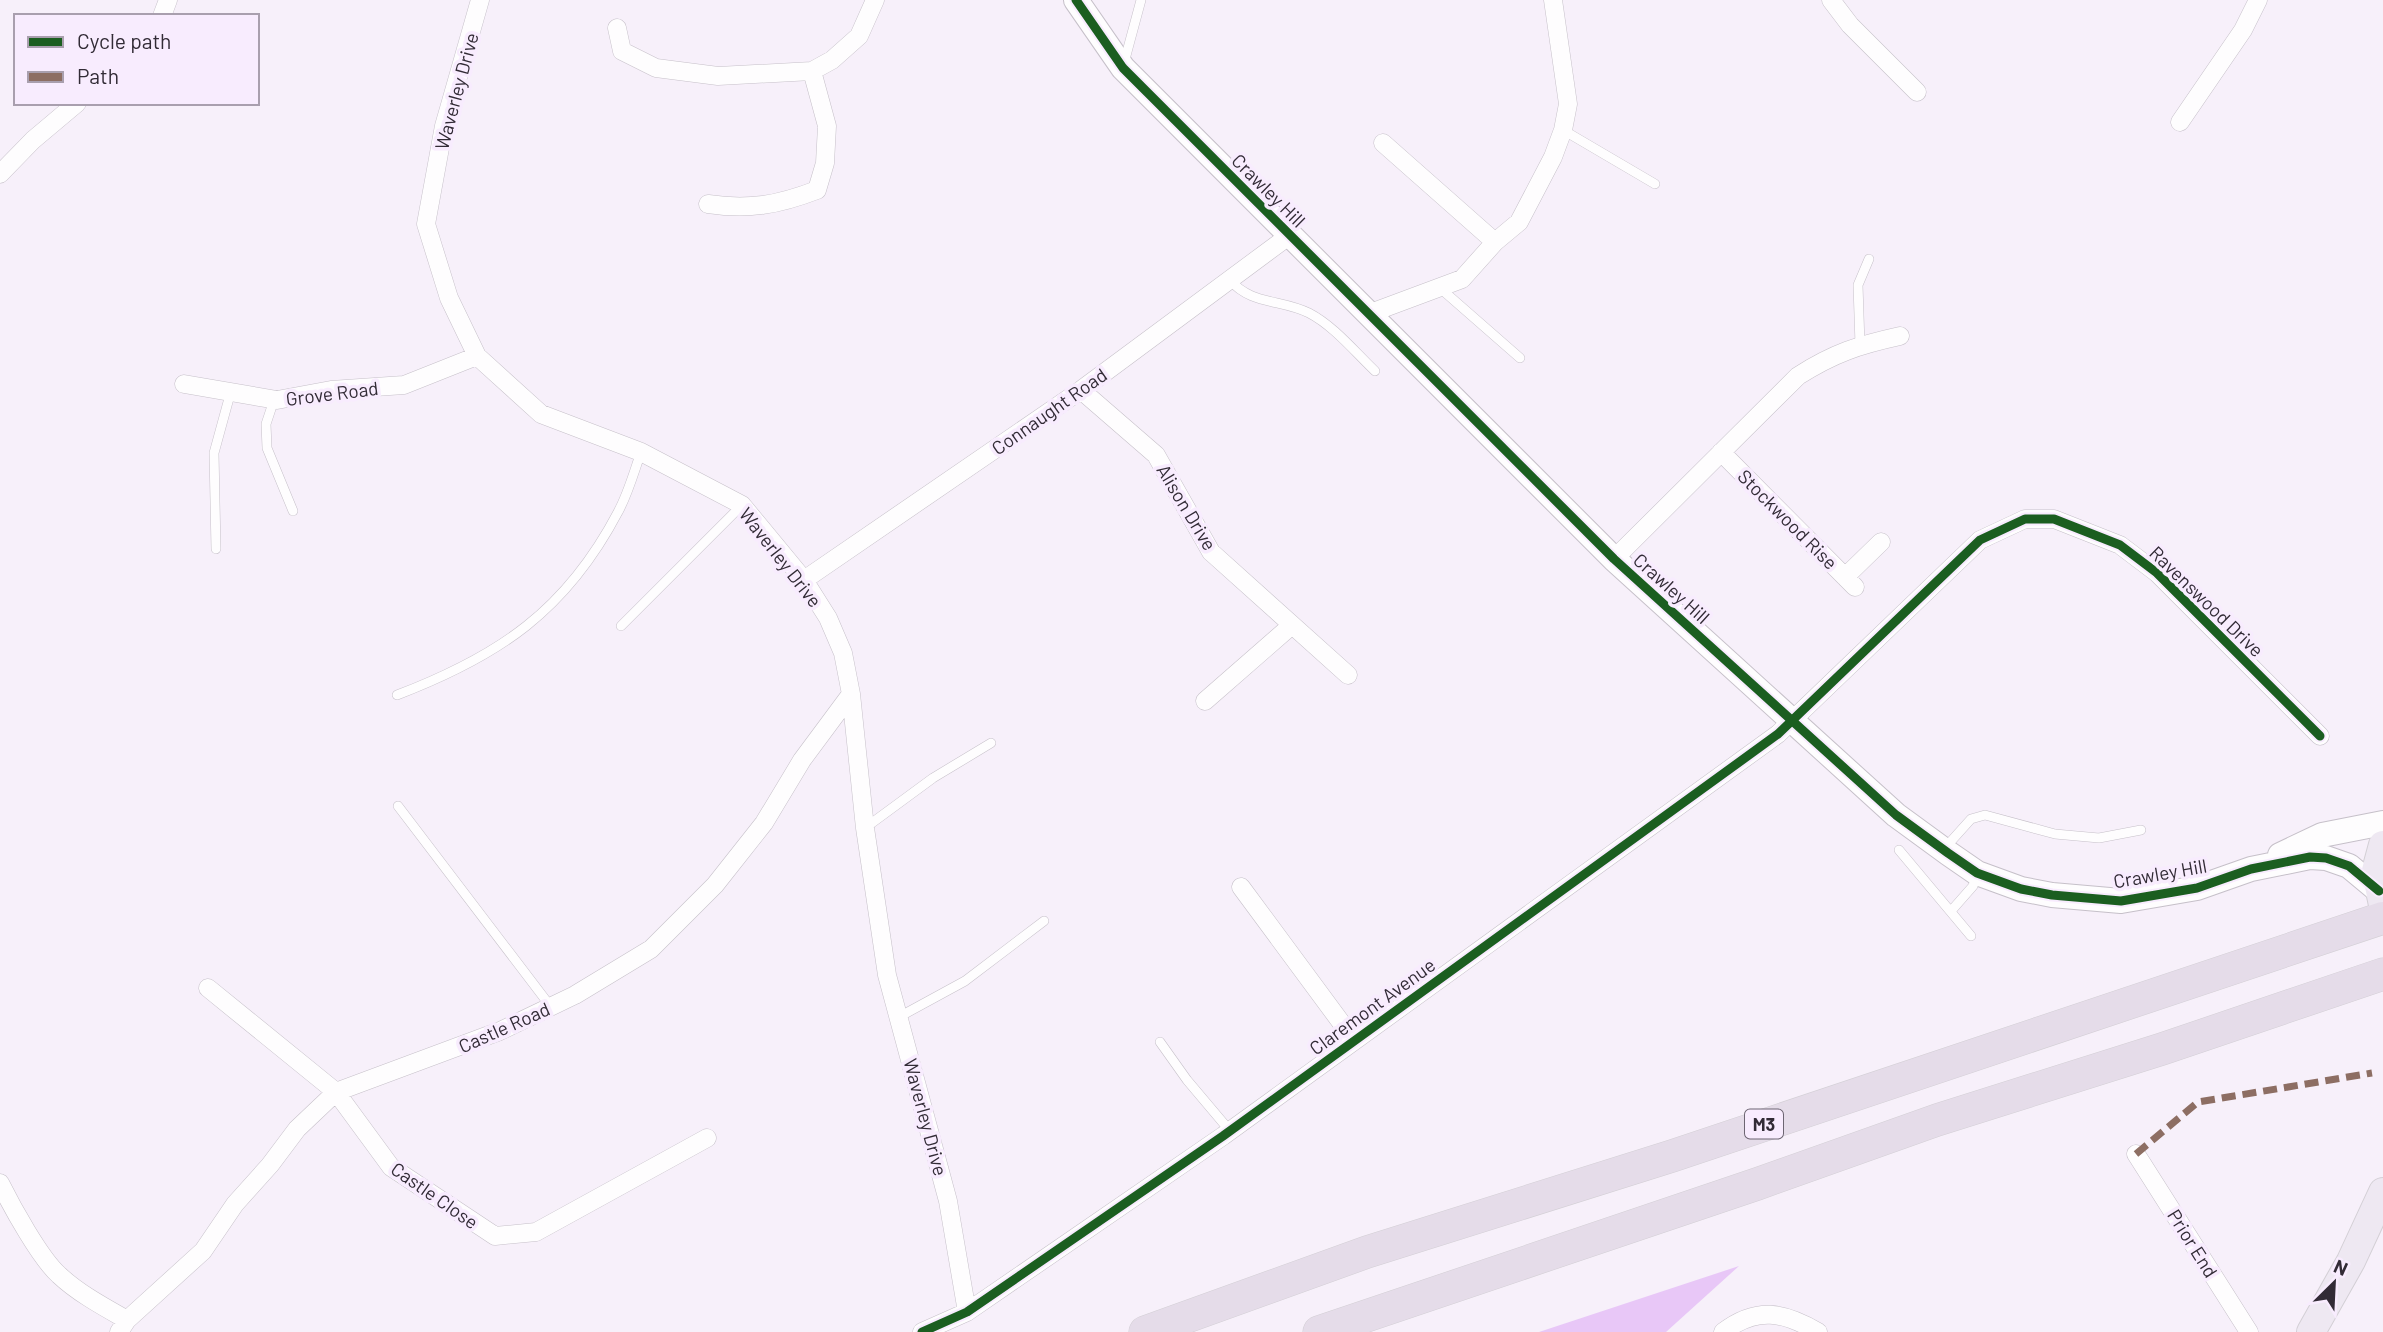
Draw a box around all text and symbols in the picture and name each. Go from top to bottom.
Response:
legend [14,14,259,105]
text: Cycle path [77,28,171,53]
street label: Waverley Drive [429,30,483,152]
text: Path [77,63,119,88]
street label: Crawley Hill [1227,148,1311,232]
street label: Connaught Road [987,363,1111,459]
street label: Grove Road [284,376,380,410]
street label: Alison Drive [1152,460,1222,554]
street label: Stockwood Rise [1733,464,1843,574]
street label: Waverley Drive [735,503,827,611]
street label: Ravenswood Drive [2145,541,2269,661]
street label: Crawley Hill [1629,548,1715,628]
street label: Crawley Hill [2111,853,2209,893]
street label: Claremont Avenue [1305,953,1439,1059]
street label: Castle Road [455,997,553,1057]
street label: Waverley Drive [899,1056,953,1178]
road number: M3 [1745,1110,1783,1139]
street label: Castle Close [387,1157,483,1233]
street label: Prior End [2163,1205,2223,1281]
north arrow [2299,1248,2369,1318]
text: N [2331,1254,2352,1280]

